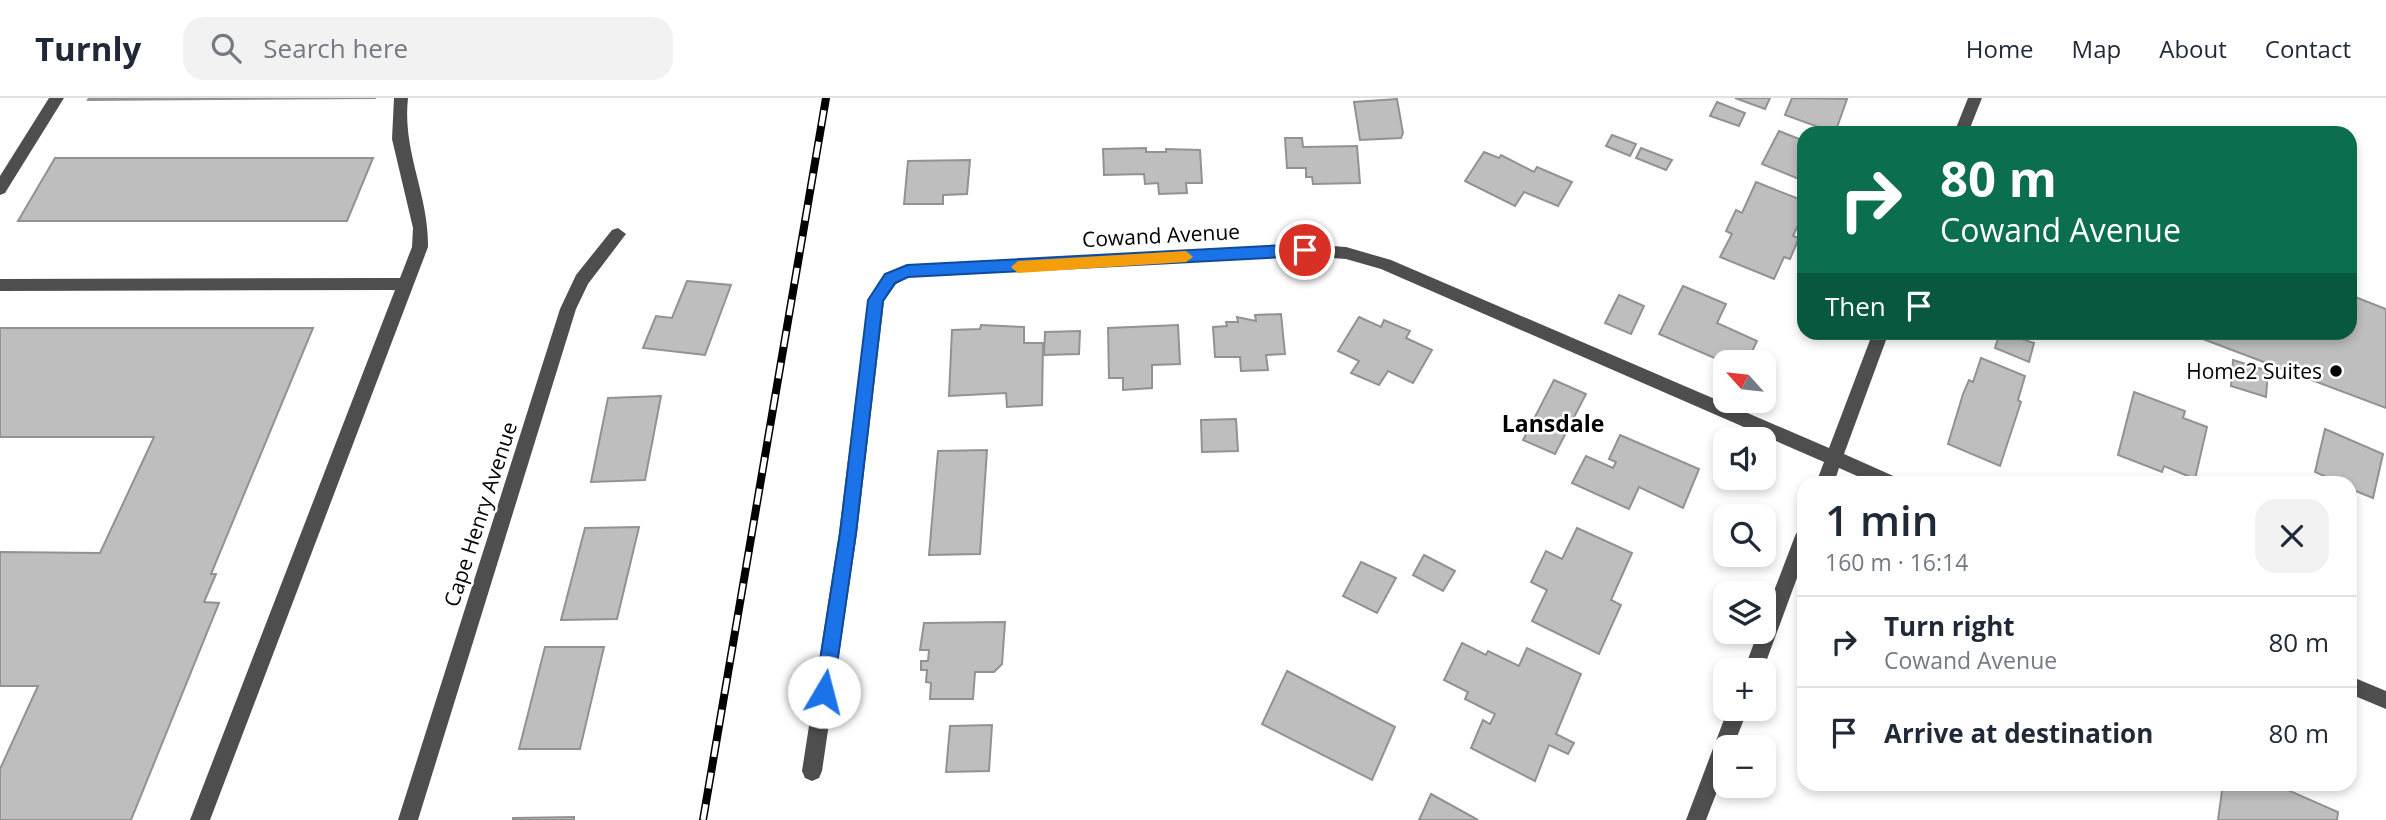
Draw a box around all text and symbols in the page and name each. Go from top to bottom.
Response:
search box [183,17,673,80]
text: Turnly [35,26,141,71]
icon: search [207,29,245,67]
text: Search here [263,30,408,66]
text: Home [1966,32,2034,65]
text: Map [2072,32,2121,65]
text: About [2159,32,2227,65]
text: Contact [2265,32,2351,65]
text: 80 m [1940,145,2057,211]
icon: right [1825,154,1916,245]
text: Cowand Avenue [1940,208,2181,251]
street label: Cowand Avenue [1081,217,1241,253]
pin [1275,220,1335,280]
icon: arrive [1286,231,1324,269]
icon: arrive [1900,287,1938,325]
text: Then [1825,288,1886,324]
north arrow [1713,350,1776,413]
map controls [1713,350,1776,798]
place label: Home2 Suites [2186,357,2322,385]
marker: Home2 Suites [2328,363,2344,379]
district label: Lansdale [1502,407,1604,439]
street label: Cape Henry Avenue [437,418,523,610]
button: sound [1713,427,1776,490]
text: 1 min [1825,491,1938,548]
button: close [2255,499,2329,573]
button: search [1713,504,1776,567]
text: 160 m · 16:14 [1825,546,1968,578]
button: layers [1713,581,1776,644]
text: Turn right [1884,608,2015,644]
icon: right [1825,623,1863,661]
text: 80 m [2268,624,2329,660]
text: Cowand Avenue [1884,644,2057,676]
position arrow [787,655,861,729]
button: + [1713,658,1776,721]
icon: arrive [1825,714,1863,752]
text: Arrive at destination [1884,715,2153,751]
text: 80 m [2268,715,2329,751]
button: − [1713,735,1776,798]

